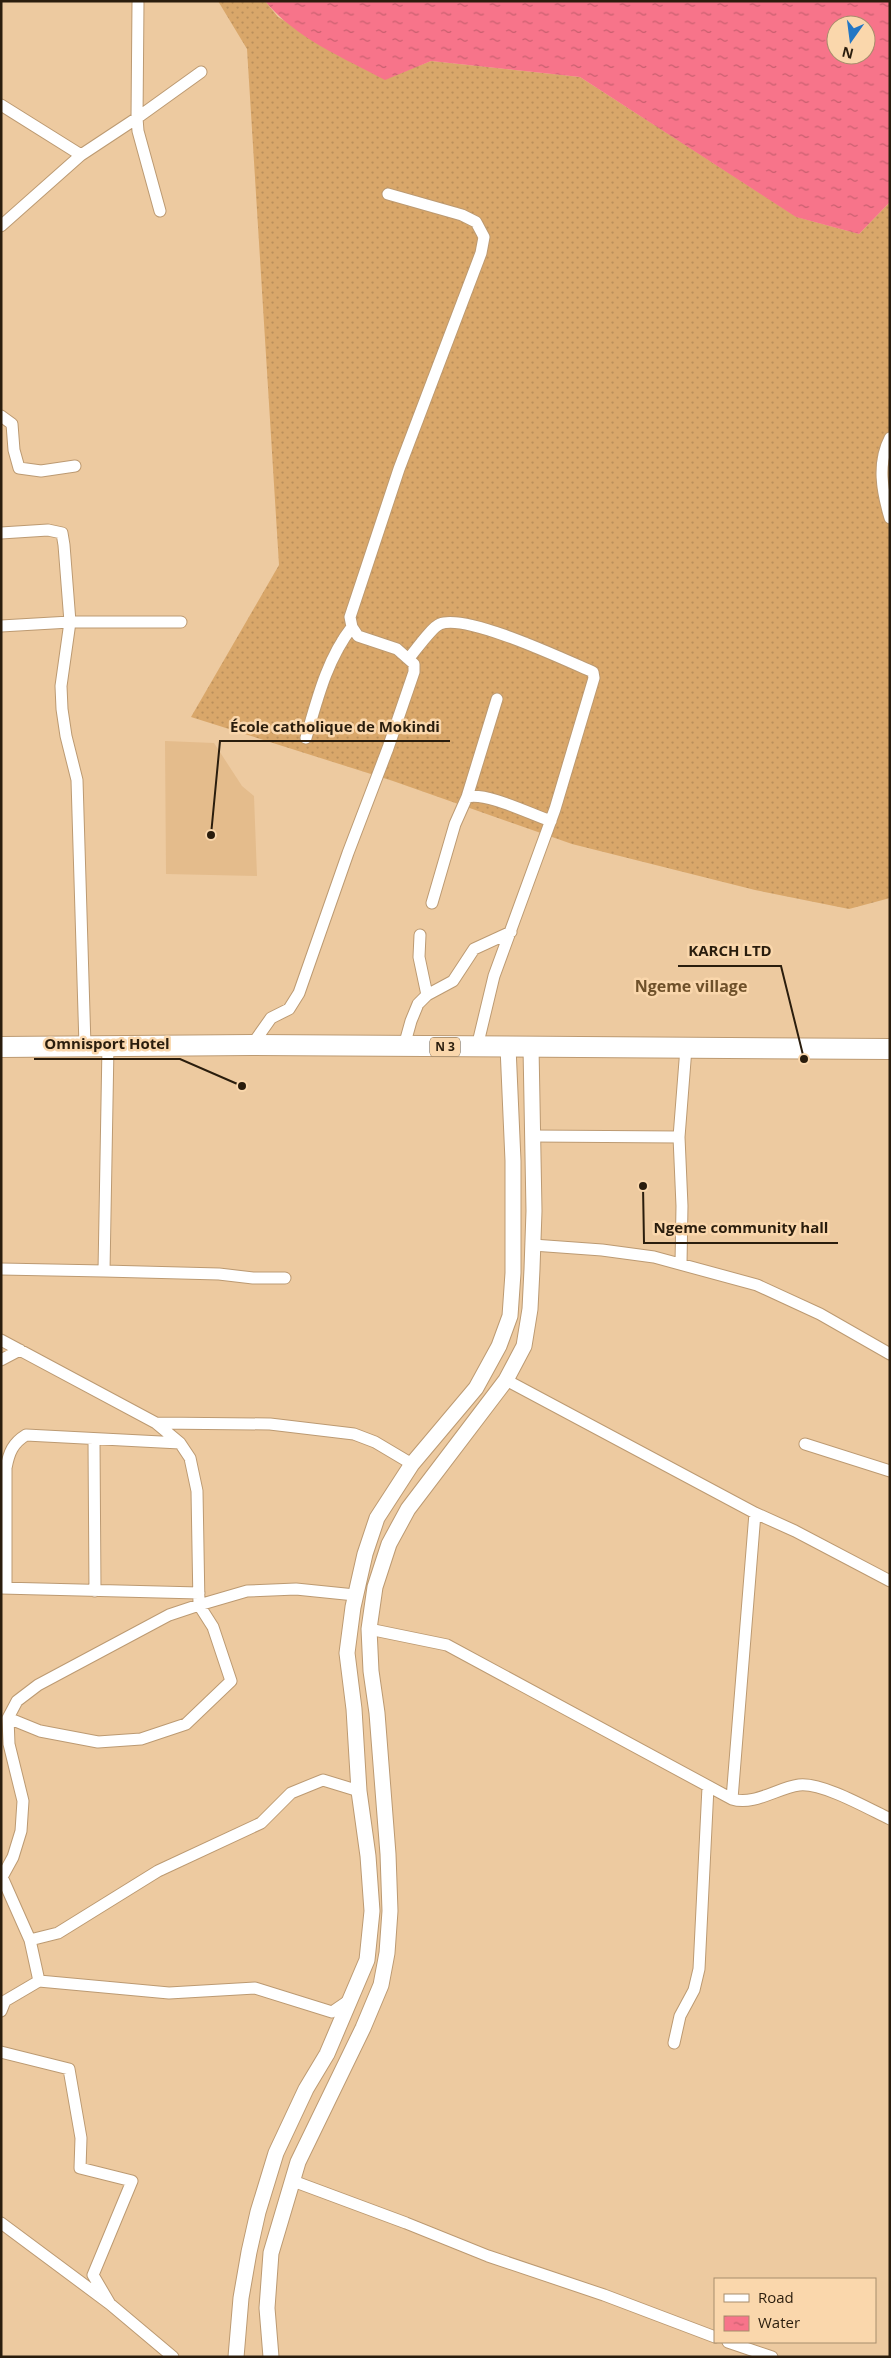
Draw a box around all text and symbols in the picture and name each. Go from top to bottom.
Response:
north arrow [826,15,876,65]
text: N [840,43,856,64]
callout: École catholique de Mokindi [220,711,450,741]
text: École catholique de Mokindi [230,716,440,736]
callout: KARCH LTD [678,936,781,966]
text: KARCH LTD [688,940,772,960]
district label: Ngeme village [635,975,747,997]
callout: Omnisport Hotel [34,1029,180,1059]
text: Omnisport Hotel [44,1033,170,1053]
road number: N 3 [430,1038,460,1056]
callout: Ngeme community hall [644,1213,838,1243]
text: Ngeme community hall [654,1217,828,1237]
legend [714,2278,876,2343]
text: Road [758,2287,794,2307]
text: Water [758,2312,800,2332]

